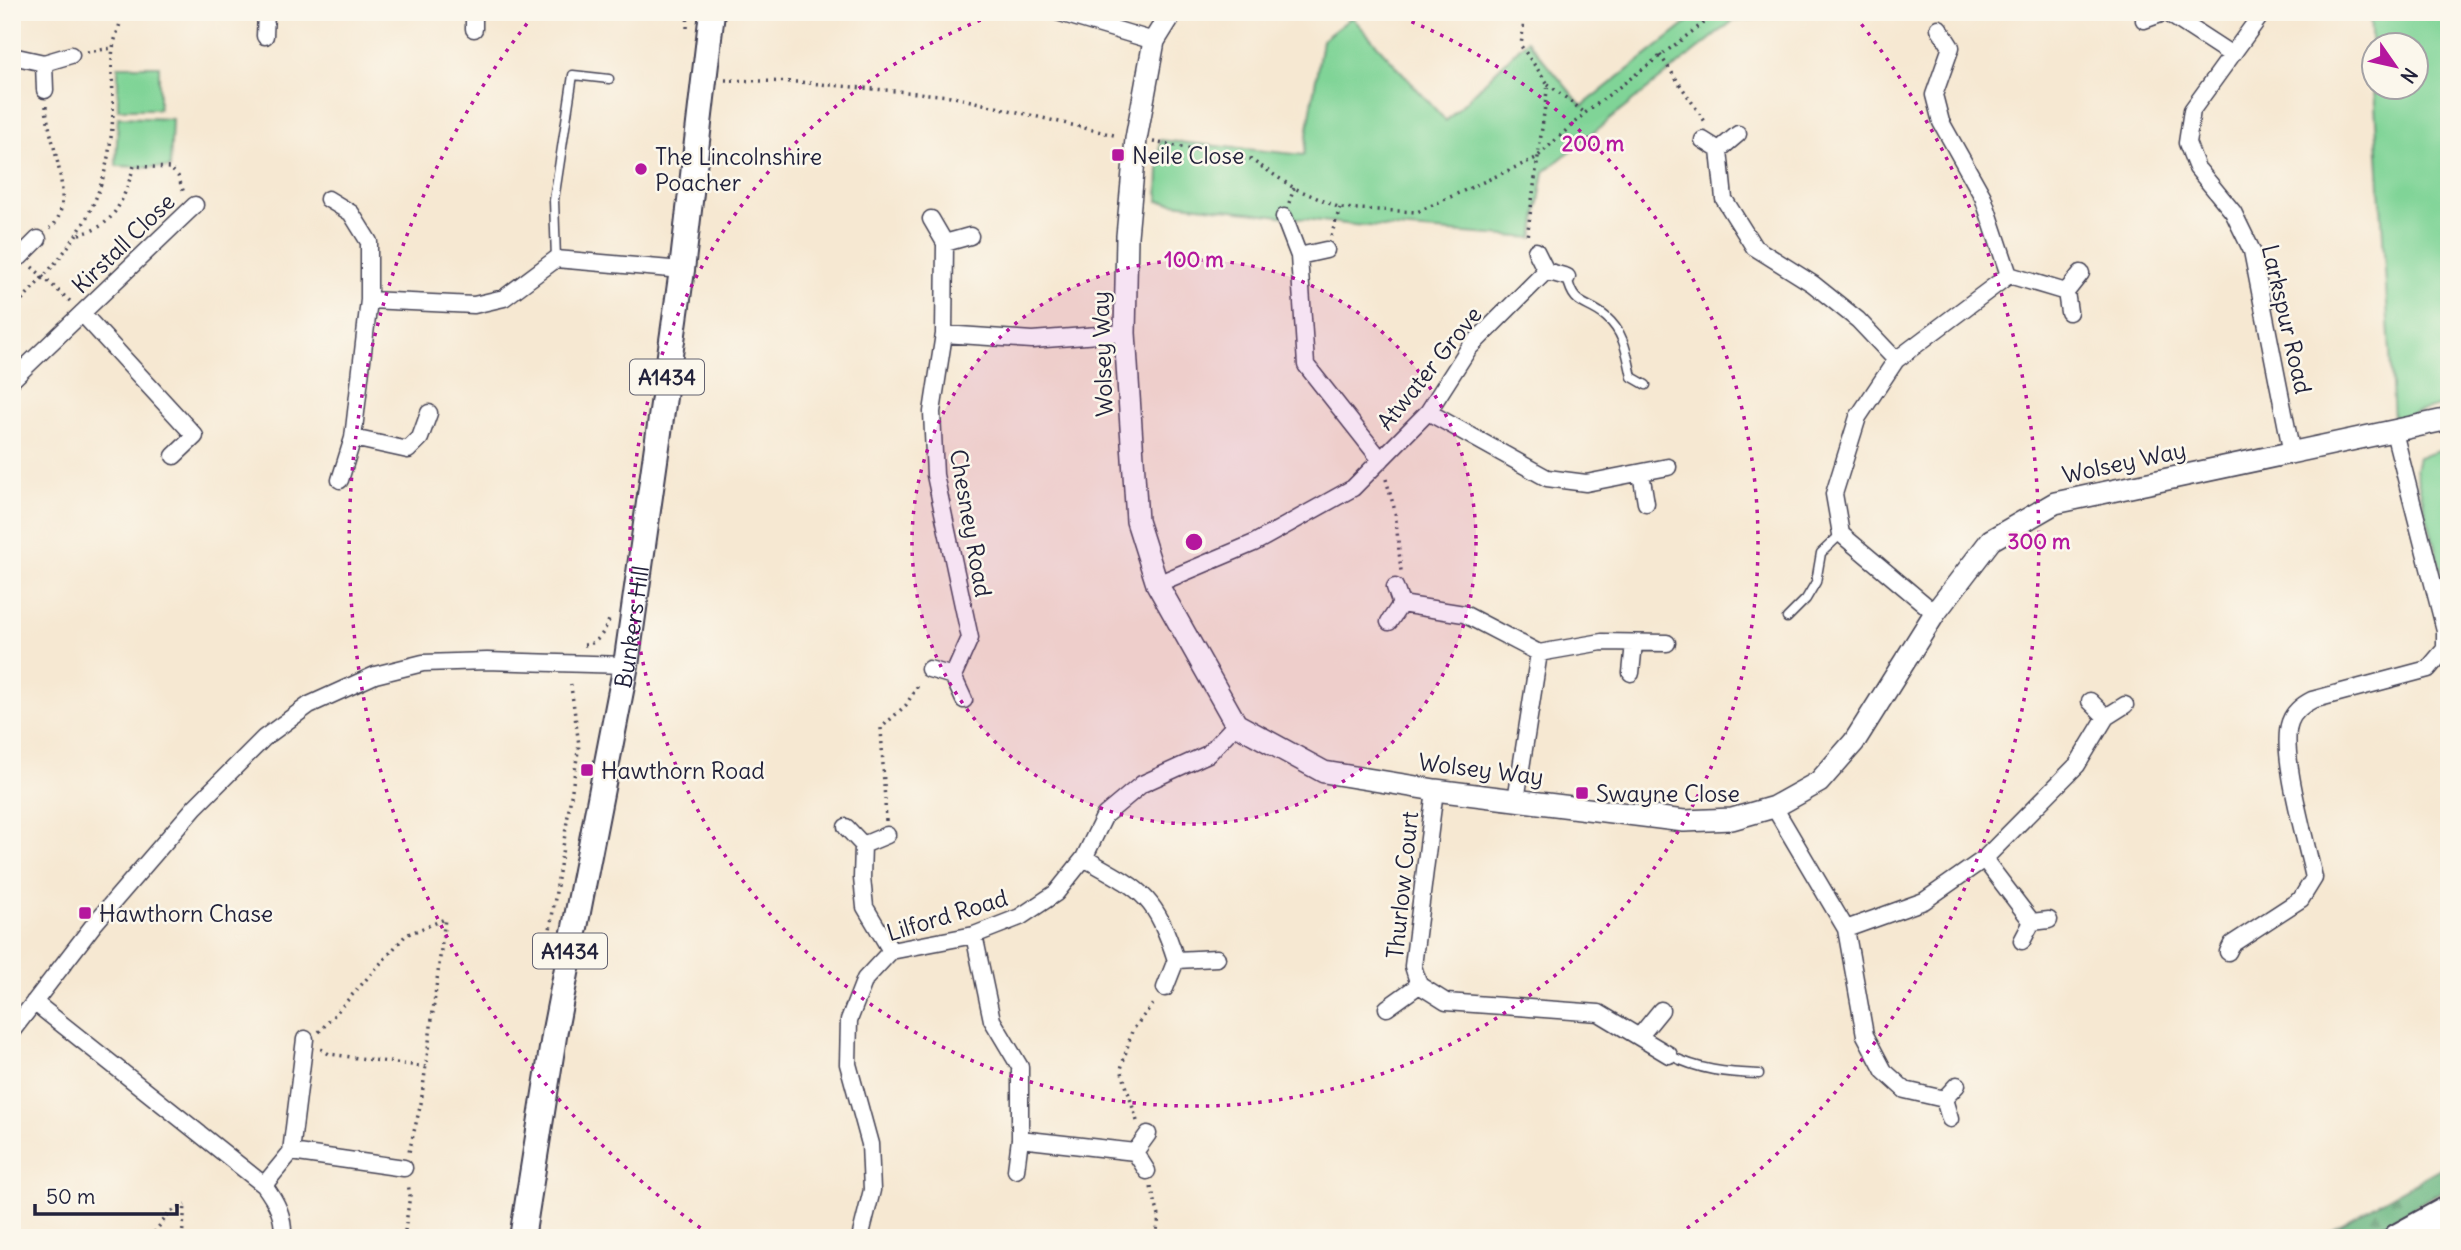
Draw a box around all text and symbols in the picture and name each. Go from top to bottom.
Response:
north arrow [2360,32,2430,102]
text: N [2395,63,2423,88]
text: 200 m [1562,130,1625,157]
place label: Neile Close [1132,141,1244,170]
place label: The Lincolnshire Poacher [655,142,822,197]
marker: Neile Close [1110,147,1126,163]
marker: The Lincolnshire Poacher [633,161,649,177]
street label: Kirstall Close [65,187,181,299]
street label: Larkspur Road [2256,241,2318,397]
text: 100 m [1164,246,1224,273]
street label: Wolsey Way [1085,291,1119,417]
street label: Atwater Grove [1370,300,1488,436]
road number: A1434 [630,360,704,394]
street label: Wolsey Way [2059,435,2189,489]
street label: Chesney Road [944,447,998,599]
text: 300 m [2008,528,2071,555]
centre of rings [1182,530,1206,554]
street label: Bunkers Hill [607,564,654,690]
street label: Wolsey Way [1417,747,1545,791]
place label: Hawthorn Road [601,756,765,785]
marker: Hawthorn Road [579,762,595,778]
place label: Swayne Close [1596,779,1740,808]
marker: Swayne Close [1574,785,1590,801]
street label: Thurlow Court [1380,810,1424,960]
street label: Lilford Road [883,883,1011,947]
place label: Hawthorn Chase [99,899,273,928]
marker: Hawthorn Chase [77,905,93,921]
road number: A1434 [533,934,607,968]
scale bar [35,1173,177,1217]
text: 50 m [46,1183,95,1210]

